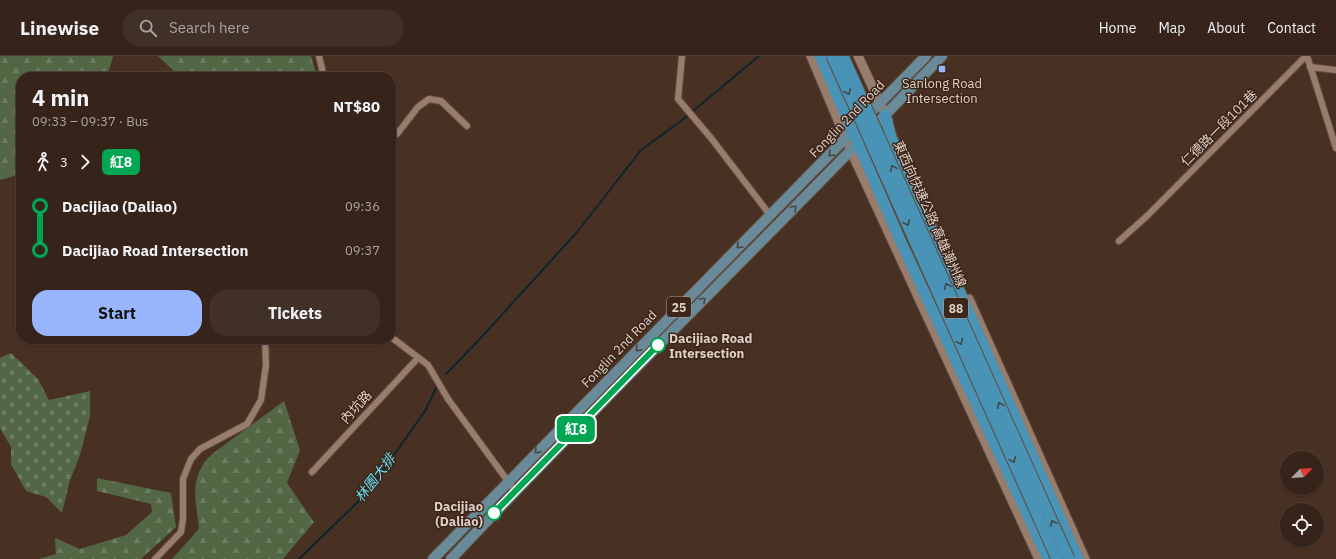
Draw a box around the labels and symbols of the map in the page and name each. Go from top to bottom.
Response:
marker: Sanlong Road Intersection [937,64,947,74]
place label: Sanlong Road Intersection [902,75,982,107]
street label: Fonglin 2nd Road [806,77,888,161]
street label: 仁德路一段101巷 [1177,86,1261,170]
one-way arrow [843,87,851,95]
street label: 東西向快速公路 高雄潮州線 [890,138,970,290]
one-way arrow [828,149,835,157]
one-way arrow [890,164,898,172]
one-way arrow [789,205,797,213]
one-way arrow [902,219,910,226]
one-way arrow [736,241,744,249]
one-way arrow [943,283,951,290]
road number: 25 [667,297,691,317]
one-way arrow [698,297,705,305]
road number: 88 [944,298,968,318]
street label: Fonglin 2nd Road [578,307,660,391]
place label: Dacijiao Road Intersection [669,330,752,362]
marker: Dacijiao Road Intersection [650,337,666,353]
one-way arrow [955,337,963,345]
one-way arrow [635,344,643,352]
street label: 內坑路 [337,387,375,427]
one-way arrow [997,401,1005,409]
line badge: 紅8 [558,416,594,442]
one-way arrow [534,446,542,454]
water label: 林園大排 [351,449,401,506]
north arrow [1280,451,1324,495]
one-way arrow [1008,456,1016,464]
place label: Dacijiao (Daliao) [434,498,483,530]
marker: Dacijiao (Daliao) [486,505,502,521]
one-way arrow [1050,520,1058,528]

